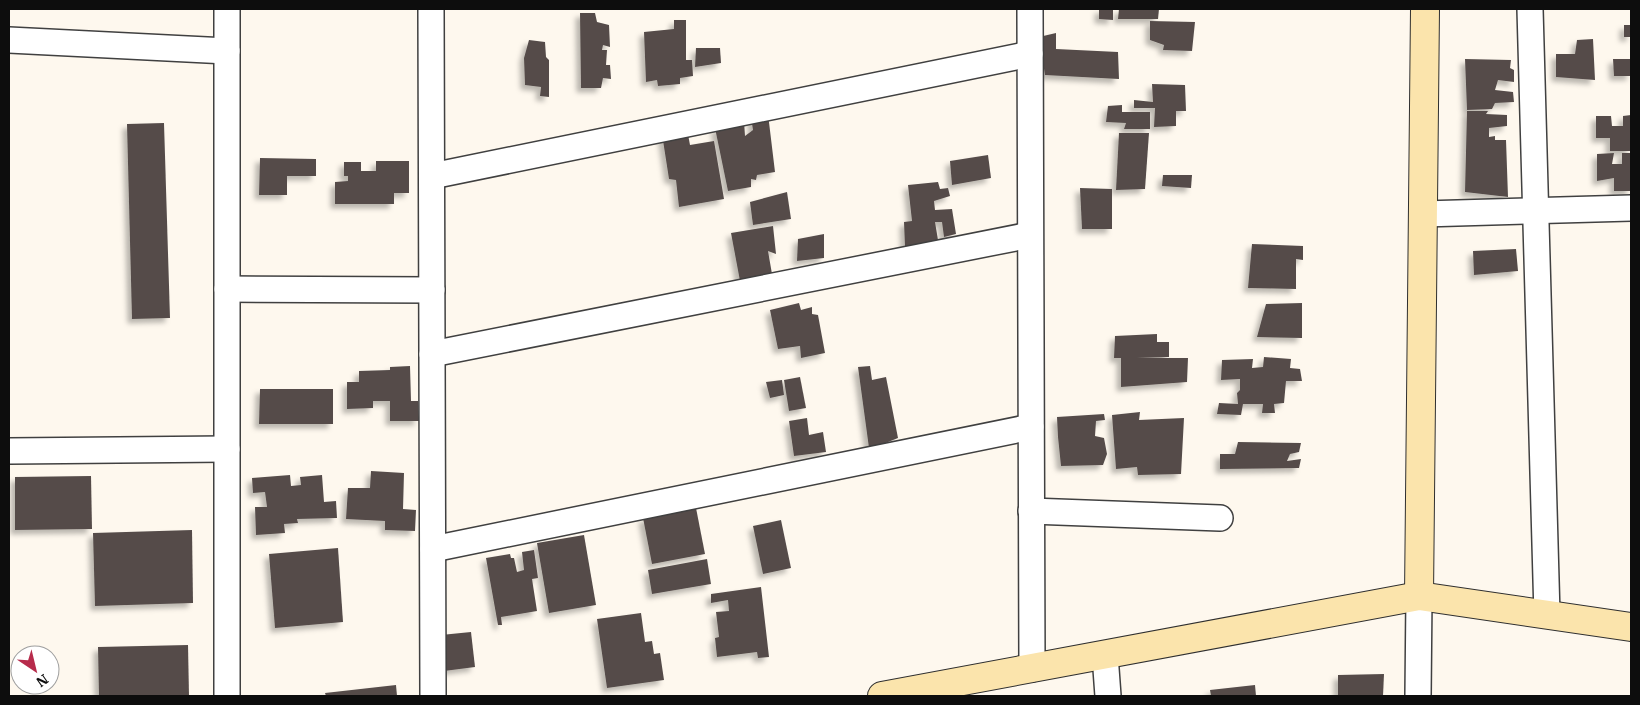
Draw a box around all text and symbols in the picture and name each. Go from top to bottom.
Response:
north arrow [10,645,60,695]
text: N [33,670,52,691]

